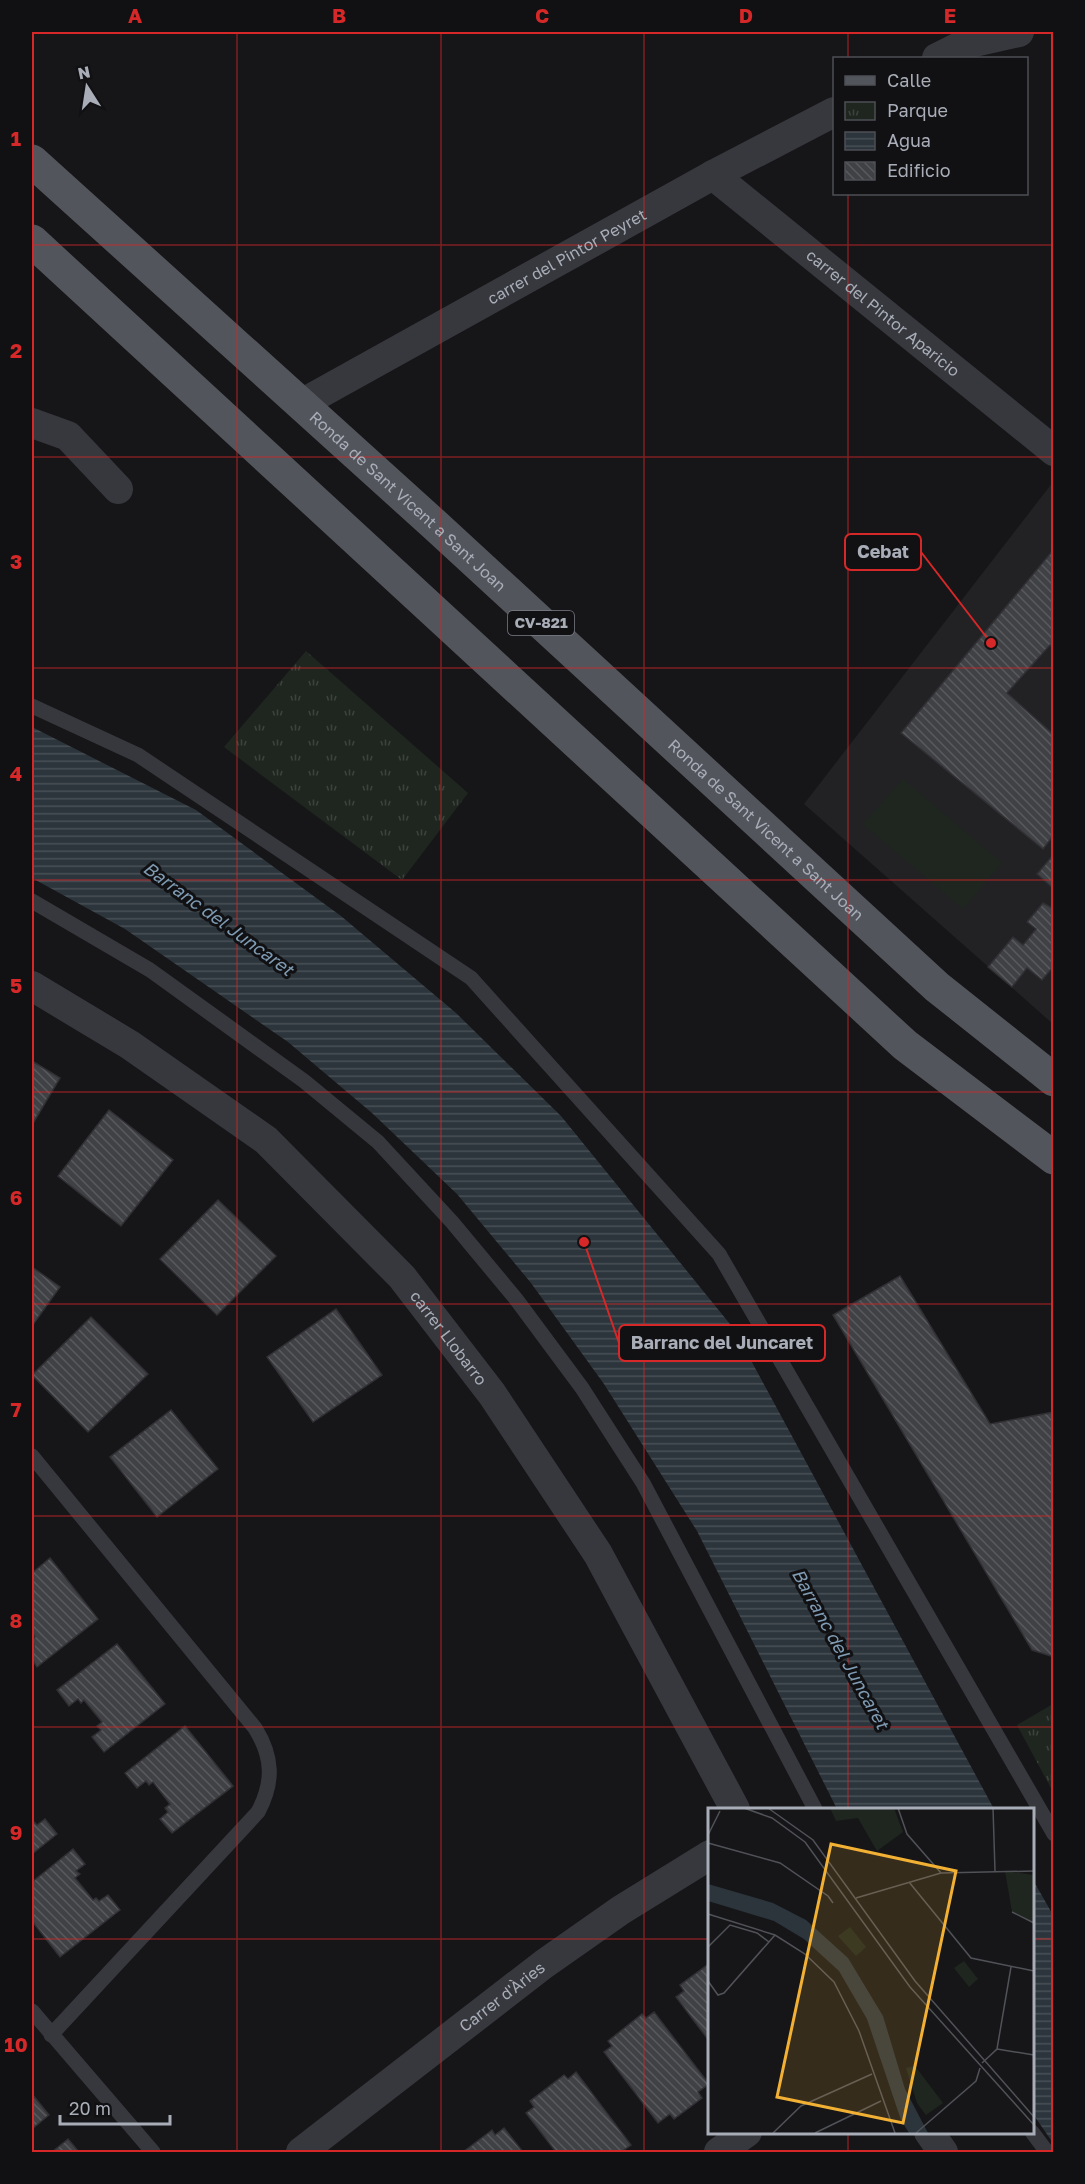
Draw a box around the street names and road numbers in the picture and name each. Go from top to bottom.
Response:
street label: carrer del Pintor Peyret [484,204,650,308]
street label: carrer del Pintor Aparicio [803,245,964,381]
street label: Ronda de Sant Vicent a Sant Joan [306,407,510,596]
road number: CV-821 [508,611,574,635]
street label: Ronda de Sant Vicent a Sant Joan [664,735,868,925]
street label: carrer Llobarro [406,1286,491,1389]
street label: Carrer d'Àries [455,1957,549,2036]

